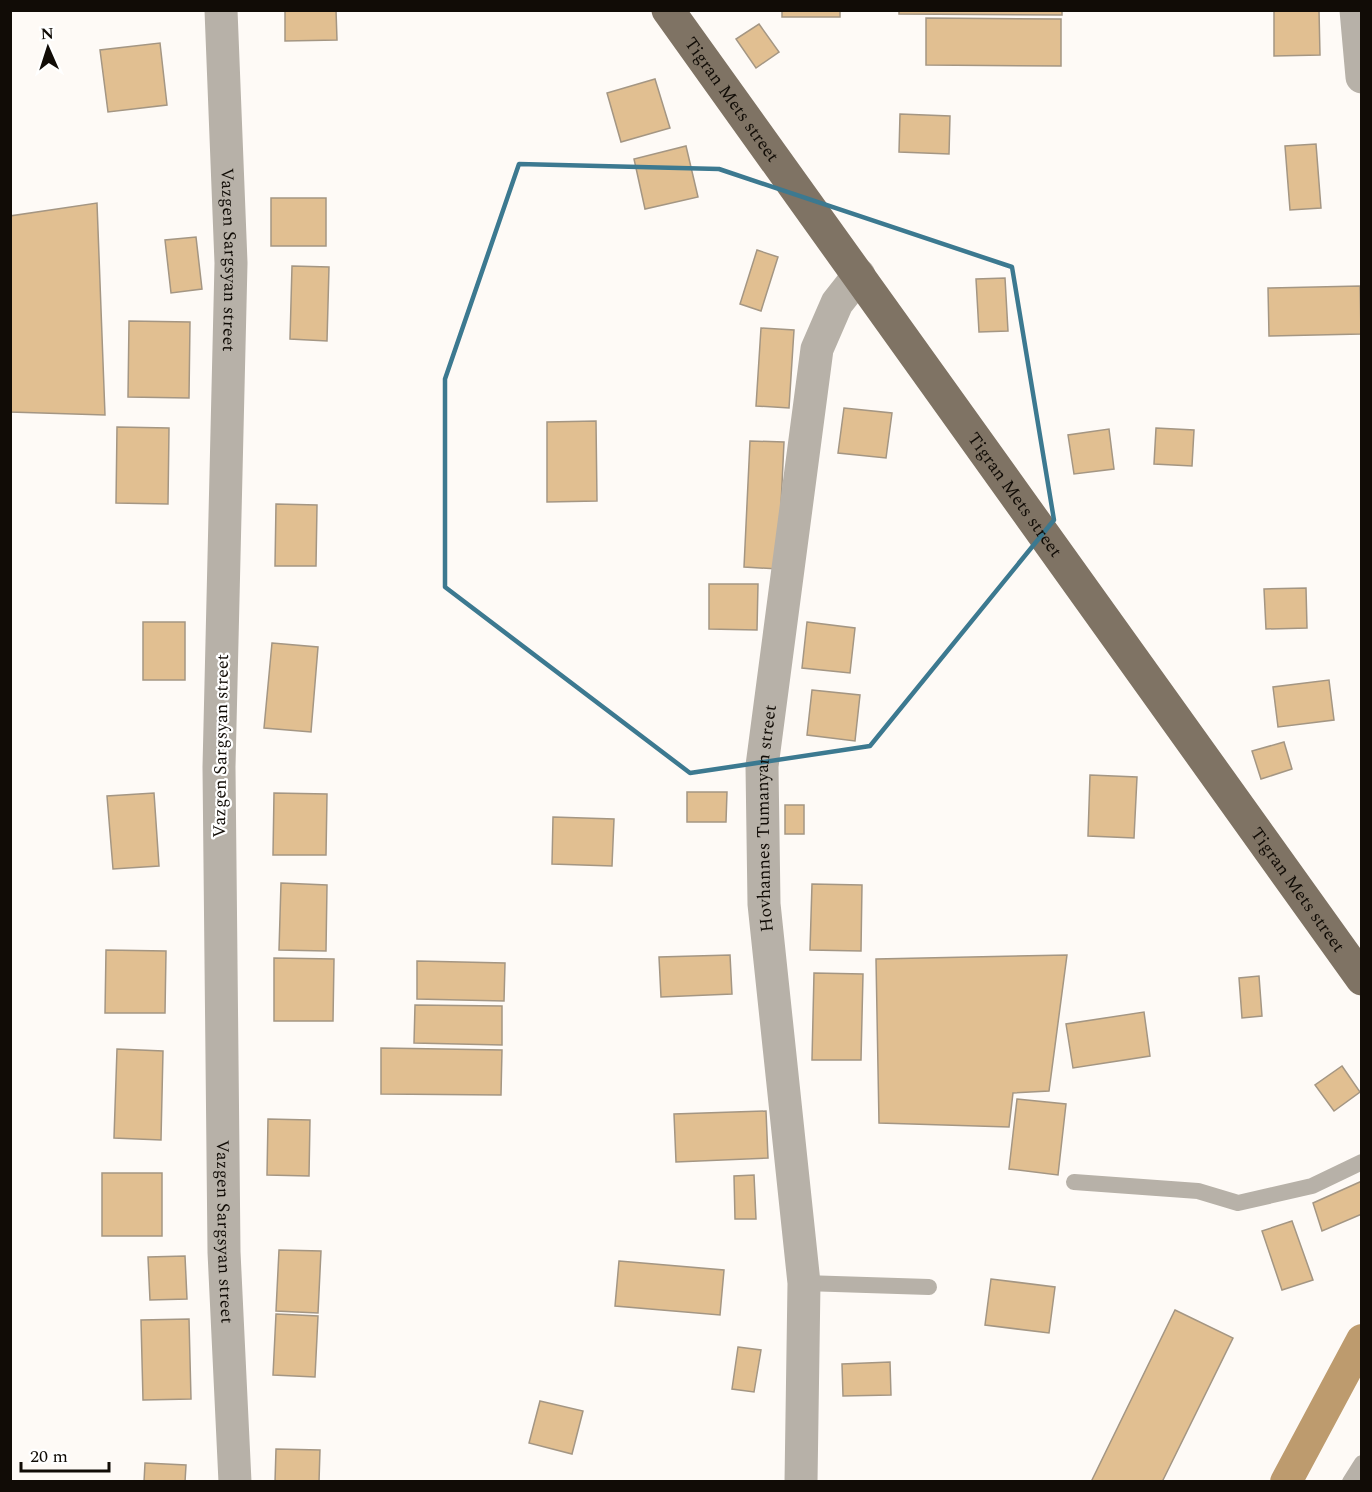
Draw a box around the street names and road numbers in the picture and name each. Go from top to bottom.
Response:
street label: Tigran Mets street [678,31,786,168]
street label: Vazgen Sargsyan street [214,167,245,352]
street label: Tigran Mets street [961,426,1069,563]
street label: Vazgen Sargsyan street [206,654,236,838]
street label: Hovhannes Tumanyan street [748,703,783,934]
street label: Tigran Mets street [1244,821,1352,958]
street label: Vazgen Sargsyan street [209,1140,241,1324]

